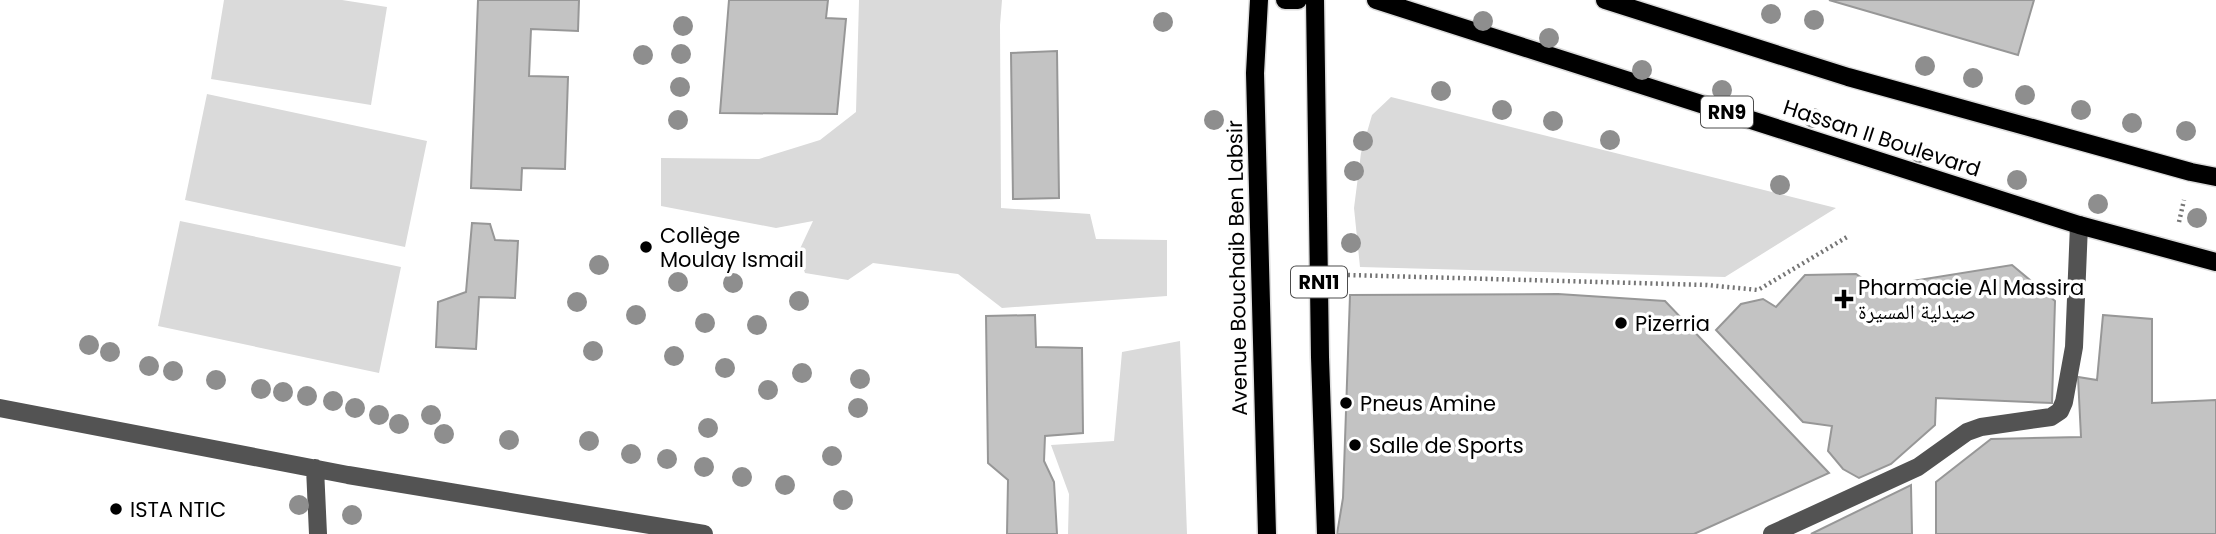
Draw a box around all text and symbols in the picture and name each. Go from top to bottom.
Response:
street label: Hassan II Boulevard [1780,92,1984,184]
road number: RN9 [1701,96,1753,128]
street label: Avenue Bouchaib Ben Labsir [1220,120,1254,416]
place label: Collège Moulay Ismail [660,221,804,274]
marker: Collège Moulay Ismail [638,239,654,255]
road number: RN11 [1291,266,1347,298]
place label: Pharmacie Al Massira صيدلية المسيرة [1858,273,2084,326]
marker: Pharmacie Al Massira صيدلية المسيرة [1836,291,1852,307]
place label: Pizerria [1635,309,1710,338]
marker: Pizerria [1613,315,1629,331]
place label: Pneus Amine [1360,389,1496,418]
marker: Pneus Amine [1338,395,1354,411]
place label: Salle de Sports [1369,431,1524,460]
marker: Salle de Sports [1347,437,1363,453]
place label: ISTA NTIC [130,495,226,524]
marker: ISTA NTIC [108,501,124,517]

